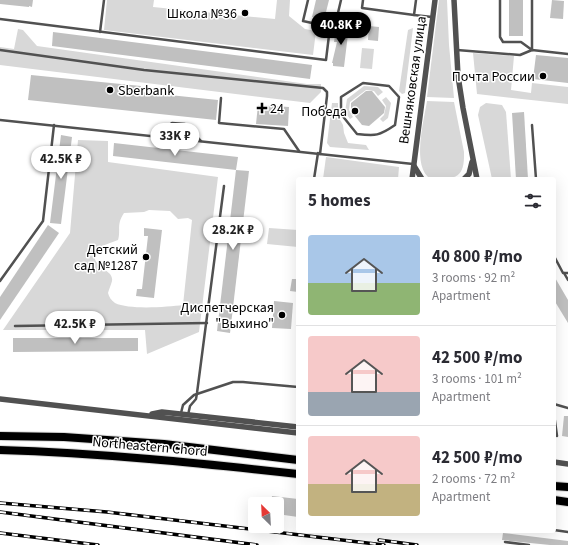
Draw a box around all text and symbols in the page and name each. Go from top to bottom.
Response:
place label: Школа №36 [167,4,237,24]
marker: Школа №36 [240,8,250,18]
pin: 40.8K ₽ [304,12,378,46]
street label: Вешняковская улица [394,15,432,145]
text: 40.8K ₽ [320,16,362,34]
place label: Почта России [452,67,535,87]
marker: Почта России [538,71,548,81]
place label: Sberbank [118,81,174,101]
marker: Sberbank [105,85,115,95]
place label: 24 [270,99,284,119]
place label: Победа [301,102,347,122]
marker: 24 [257,103,267,113]
marker: Победа [350,106,360,116]
pin: 33K ₽ [147,123,203,157]
text: 33K ₽ [159,127,191,145]
pin: 42.5K ₽ [24,146,98,180]
text: 42.5K ₽ [40,150,82,168]
text: 5 homes [308,189,370,213]
icon: filters [522,190,544,212]
pin: 28.2K ₽ [196,217,270,251]
text: 28.2K ₽ [212,221,254,239]
place label: Детский сад №1287 [74,240,138,276]
text: 40 800 ₽/mo [432,245,522,269]
icon: home [340,251,388,299]
marker: Детский сад №1287 [141,252,151,262]
text: 3 rooms · 92 m² [432,269,515,287]
text: Apartment [432,287,490,305]
place label: Диспетчерская "Выхино" [180,298,274,334]
marker: Диспетчерская "Выхино" [277,310,287,320]
pin: 42.5K ₽ [38,311,112,345]
text: 42.5K ₽ [54,315,96,333]
text: 42 500 ₽/mo [432,346,522,370]
icon: home [340,352,388,400]
text: 3 rooms · 101 m² [432,370,522,388]
text: Apartment [432,388,490,406]
street label: Northeastern Chord [91,432,208,462]
text: 42 500 ₽/mo [432,446,522,470]
icon: home [340,452,388,500]
text: 2 rooms · 72 m² [432,470,515,488]
text: Apartment [432,488,490,506]
north arrow [248,497,284,533]
map controls [248,497,284,533]

